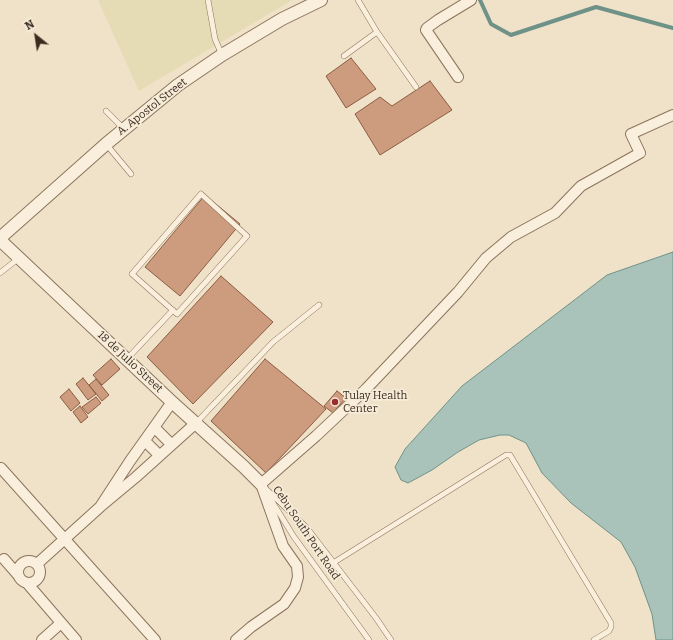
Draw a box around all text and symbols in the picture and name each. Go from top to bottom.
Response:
north arrow [16,16,56,56]
text: N [23,17,37,33]
street label: A. Apostol Street [115,76,189,138]
street label: 18 de Julio Street [95,328,165,396]
place label: Tulay Health Center [343,389,407,415]
marker: Tulay Health Center [330,397,340,407]
street label: Cebu South Port Road [270,484,342,582]

